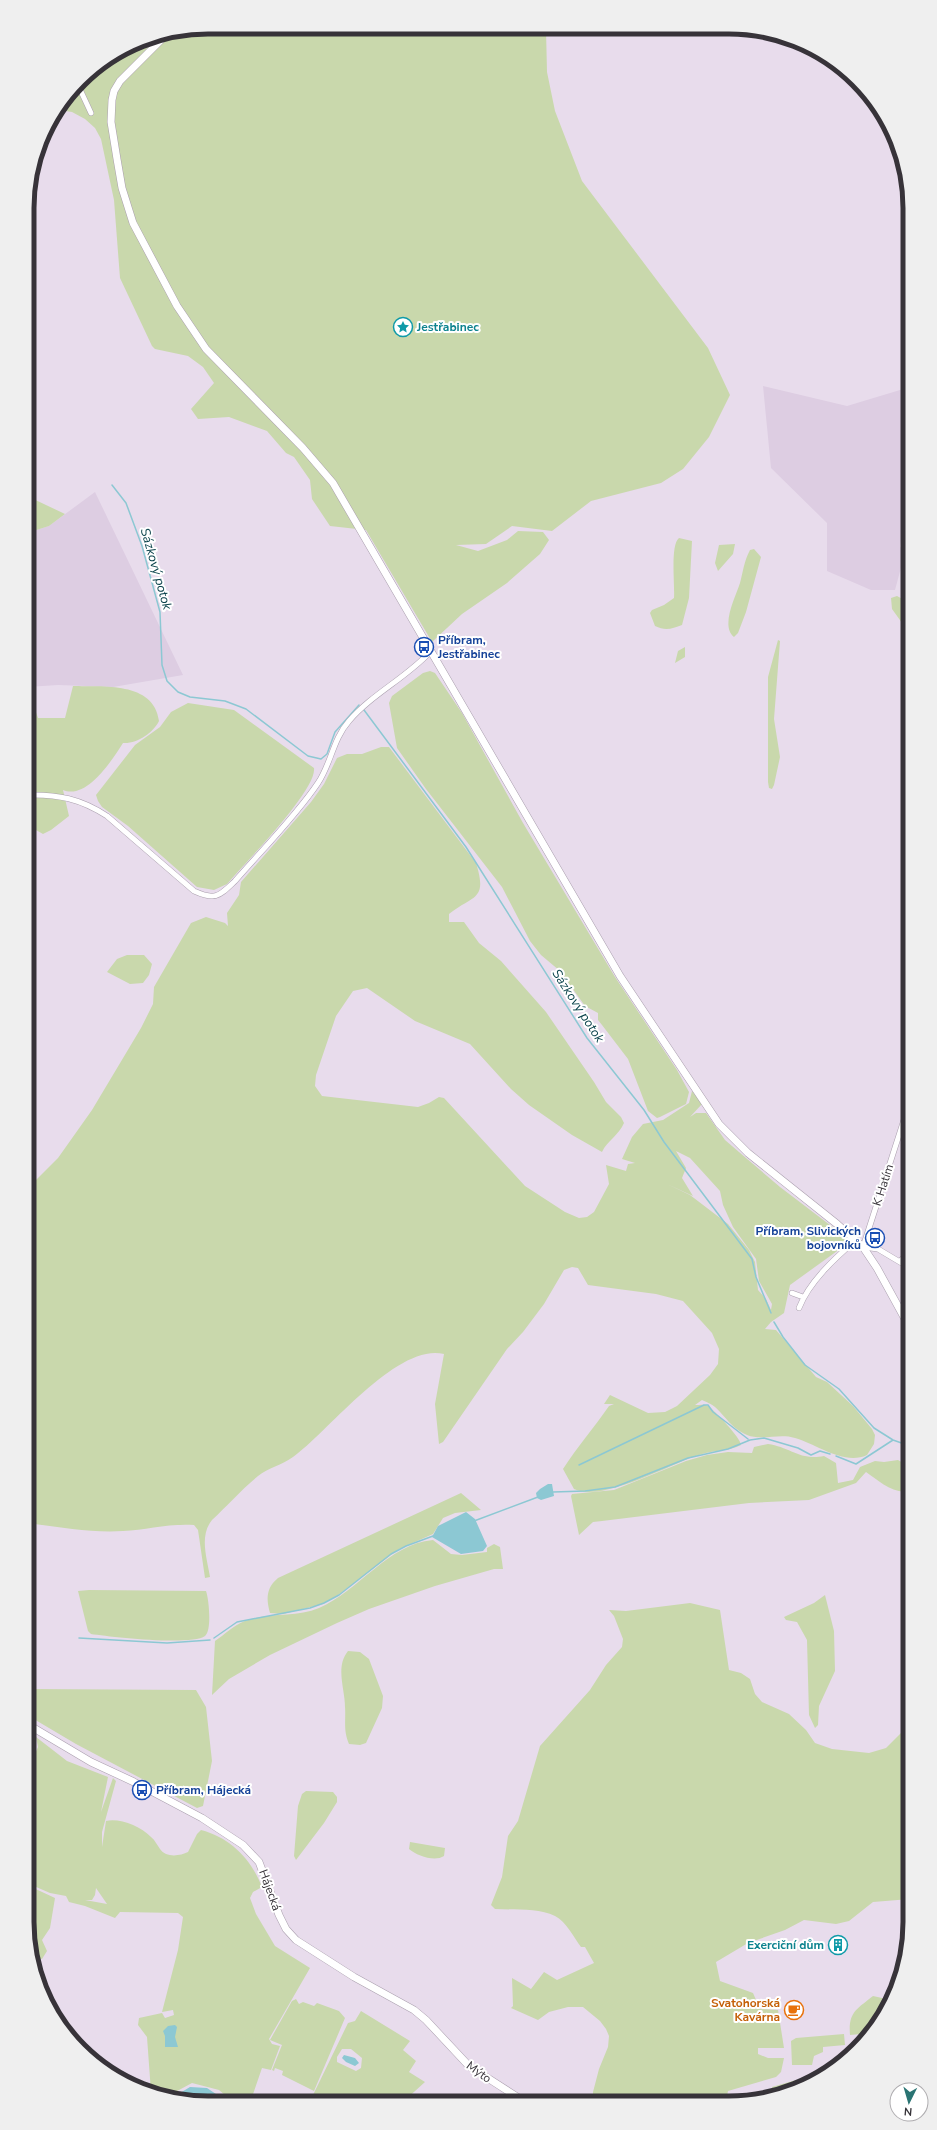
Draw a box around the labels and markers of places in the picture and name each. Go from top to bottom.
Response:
place icon: Jestřabinec [392,316,414,338]
place label: Jestřabinec [416,319,479,335]
place label: Příbram, Jestřabinec [437,632,500,662]
bus stop icon: Příbram, Jestřabinec [413,636,435,658]
place label: Příbram, Slivických bojovníků [755,1223,861,1253]
bus stop icon: Příbram, Slivických bojovníků [864,1227,886,1249]
bus stop icon: Příbram, Hájecká [131,1779,153,1801]
place label: Příbram, Hájecká [156,1782,251,1798]
building icon: Exerciční dům [827,1934,849,1956]
place label: Exerciční dům [747,1937,824,1953]
place label: Svatohorská Kavárna [711,1995,780,2025]
cafe icon: Svatohorská Kavárna [783,1999,805,2021]

